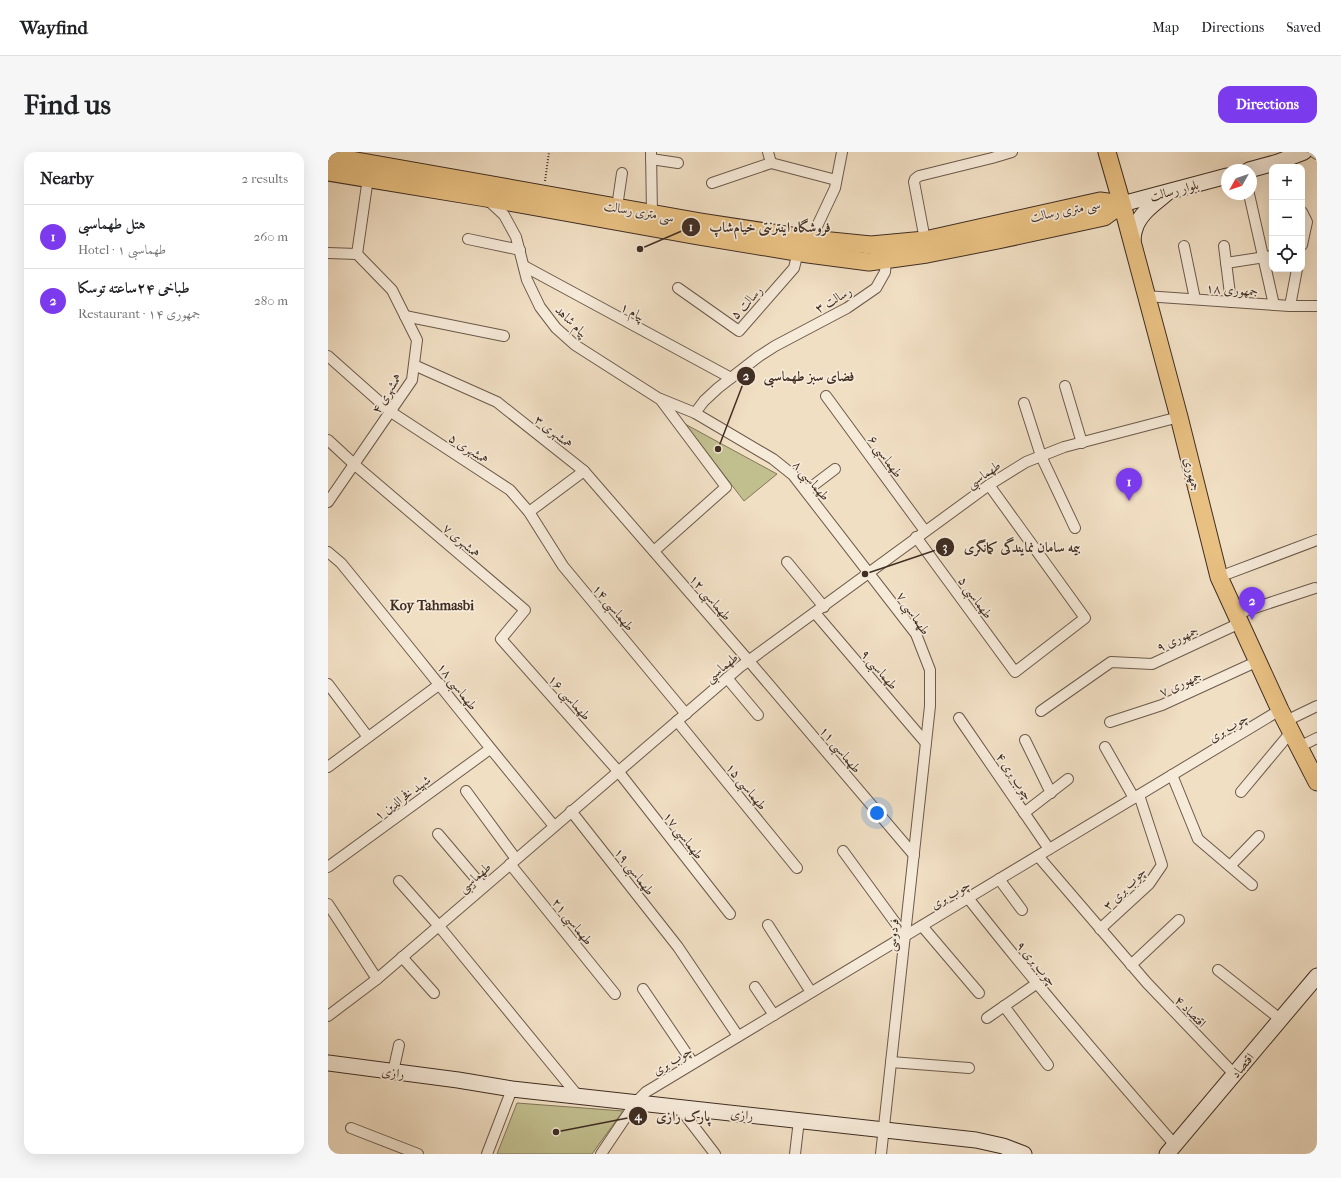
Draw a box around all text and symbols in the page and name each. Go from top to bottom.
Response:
text: Wayfind [20,17,88,39]
text: Map [1152,19,1179,36]
text: Directions [1201,19,1264,36]
text: Saved [1286,19,1321,36]
button: Directions [1218,86,1317,123]
text: Find us [24,88,111,121]
north arrow [1221,164,1257,200]
map controls [1269,164,1305,272]
button: + [1269,164,1305,200]
text: Nearby [40,168,94,188]
text: 2 results [242,171,288,186]
street label: بلوار رسالت [1148,177,1200,205]
street label: سی متری رسالت [1029,196,1102,227]
street label: سی متری رسالت [602,198,675,227]
button: − [1269,200,1305,236]
callout: فروشگاه اینترنتی خیام‌شاپ [681,214,839,240]
text: هتل طهماسبی [78,215,146,233]
text: فروشگاه اینترنتی خیام‌شاپ [709,218,831,240]
text: 1 [689,220,693,234]
text: 1 [51,229,55,244]
text: 260 m [254,229,288,244]
button: locate [1269,236,1305,272]
text: Hotel · ۱ طهماسبی [78,242,166,257]
text: طباخی ۲۴ساعته توسکا [78,279,190,297]
street label: جمهوری ۱۸ [1205,280,1259,300]
street label: ۵ رسالت [727,283,766,323]
street label: ۳ رسالت [812,283,855,317]
text: 2 [50,293,56,308]
text: 280 m [254,293,288,308]
street label: ۱ پیام [616,299,648,328]
street label: پیام شاهد [549,302,591,344]
text: Restaurant · ۱۴ جمهوری [78,306,200,321]
callout: فضای سبز طهماسبی [736,363,863,389]
text: فضای سبز طهماسبی [763,368,855,388]
text: 2 [743,369,750,383]
street label: همشهری ۴ [368,370,405,417]
street label: ۳ همشهری [531,412,576,452]
street label: ۵ همشهری [445,430,492,468]
street label: ۶ طهماسبی [863,432,906,482]
street label: جمهوری [1180,456,1204,493]
street label: ۸ طهماسبی [788,457,833,506]
street label: طهماسبی [963,457,1005,494]
pin: 1 [1116,468,1142,501]
street label: ۷ همشهری [439,520,483,561]
callout: بیمه سامان نمایندگی کمانگری [935,534,1088,560]
text: بیمه سامان نمایندگی کمانگری [964,536,1081,557]
text: 3 [943,540,948,555]
street label: ۱۲ طهماسبی [684,571,735,625]
street label: ۵ طهماسبی [953,573,996,623]
street label: ۱۴ طهماسبی [587,581,637,636]
pin: 2 [1239,587,1265,620]
street label: ۷ طهماسبی [891,589,933,639]
district label: Koy Tahmasbi [390,597,475,614]
street label: ۹ جمهوری [1154,622,1201,656]
street label: ۹ طهماسبی [856,646,901,695]
street label: طهماسبی [702,650,743,688]
street label: ۱۸ طهماسبی [432,660,481,715]
street label: ۷ جمهوری [1157,668,1204,700]
street label: ۱۶ طهماسبی [543,671,594,725]
street label: چوب بری [1206,710,1251,746]
street label: ۱۱ طهماسبی [814,723,864,778]
street label: ۴ چوب بری [992,750,1036,804]
street label: ۱۵ طهماسبی [721,760,770,815]
street label: ۱ شهید فخرالدین [371,772,434,824]
your location [867,803,887,823]
street label: ۱۷ طهماسبی [658,809,707,864]
street label: ۱۹ طهماسبی [609,845,658,900]
street label: طهماسبی [455,859,496,898]
street label: ۳ چوب بری [1100,864,1150,914]
street label: چوب بری [928,877,973,913]
street label: ۲۱ طهماسبی [547,895,596,950]
street label: فردوسی [883,918,904,953]
street label: ۹ چوب بری [1013,938,1060,990]
street label: ۴ اقتصاد [1172,992,1210,1031]
street label: چوب بری [650,1043,695,1079]
street label: اقتصاد [1228,1050,1257,1081]
street label: رازی [380,1064,405,1082]
callout: پارک رازی [628,1103,718,1129]
street label: رازی [730,1106,754,1124]
text: پارک رازی [656,1108,711,1127]
text: 4 [633,1109,642,1124]

